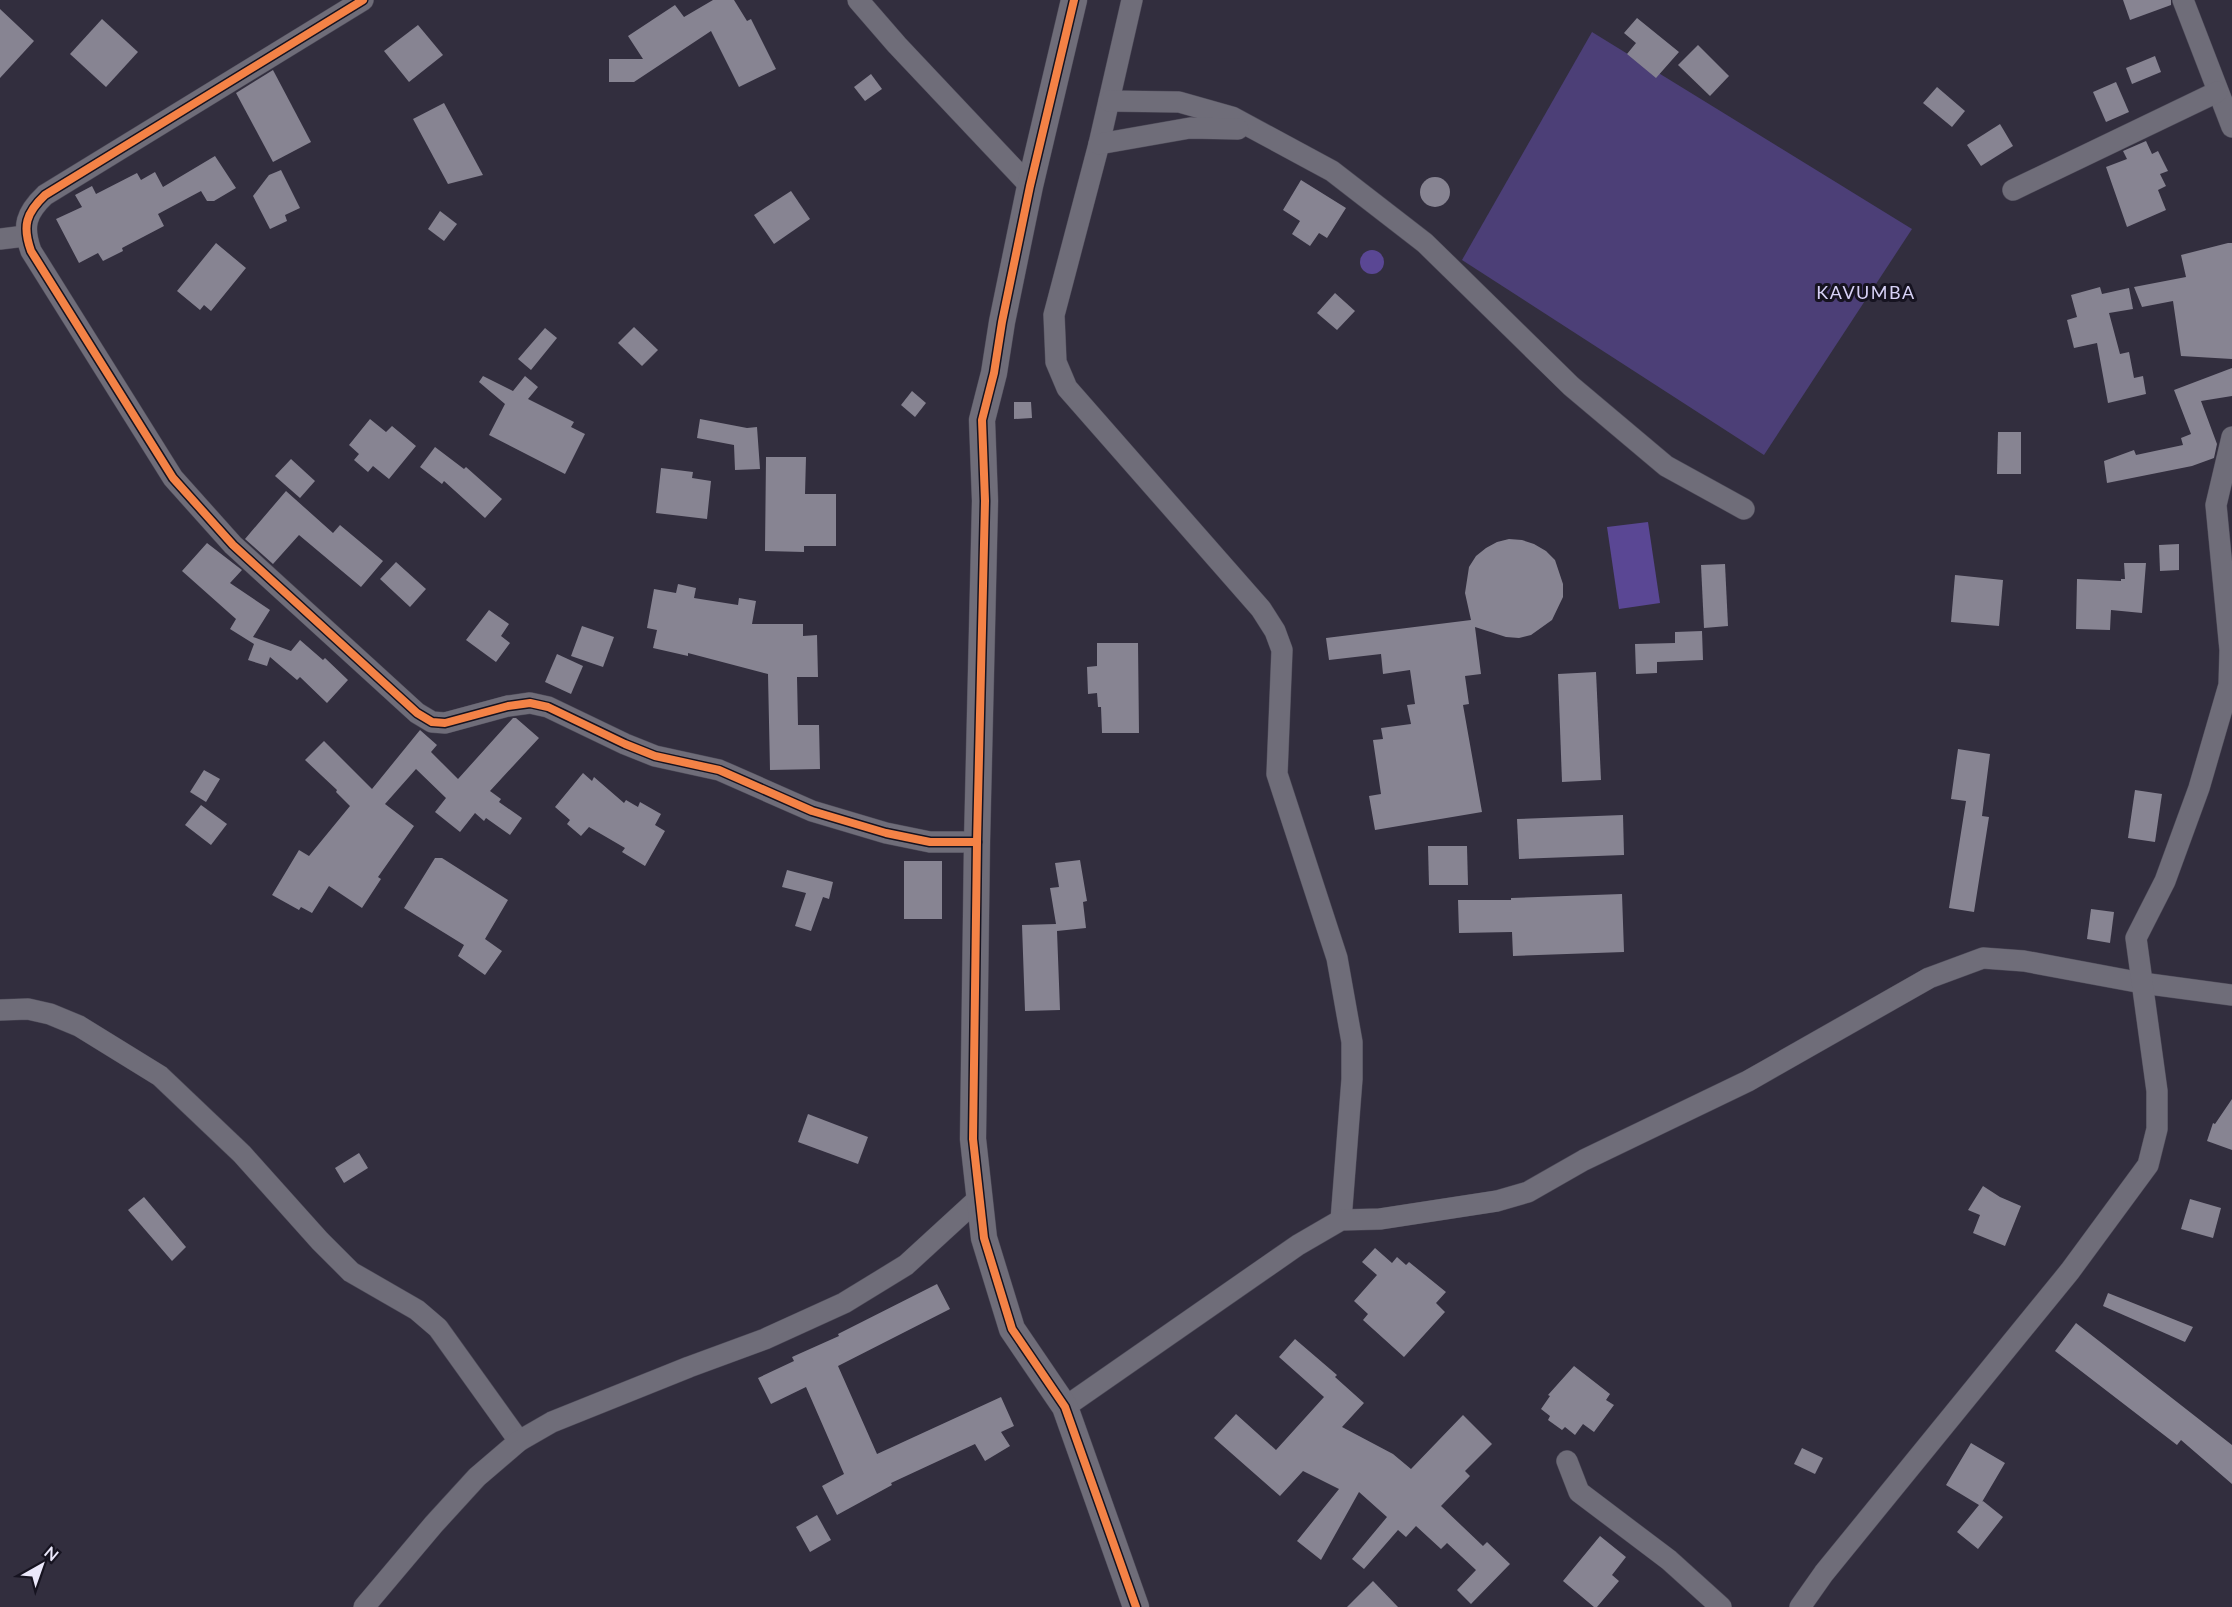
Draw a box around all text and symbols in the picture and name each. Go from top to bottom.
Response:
district label: KAVUMBA [1816,281,1916,303]
north arrow [12,1535,72,1595]
text: N [41,1542,63,1564]

